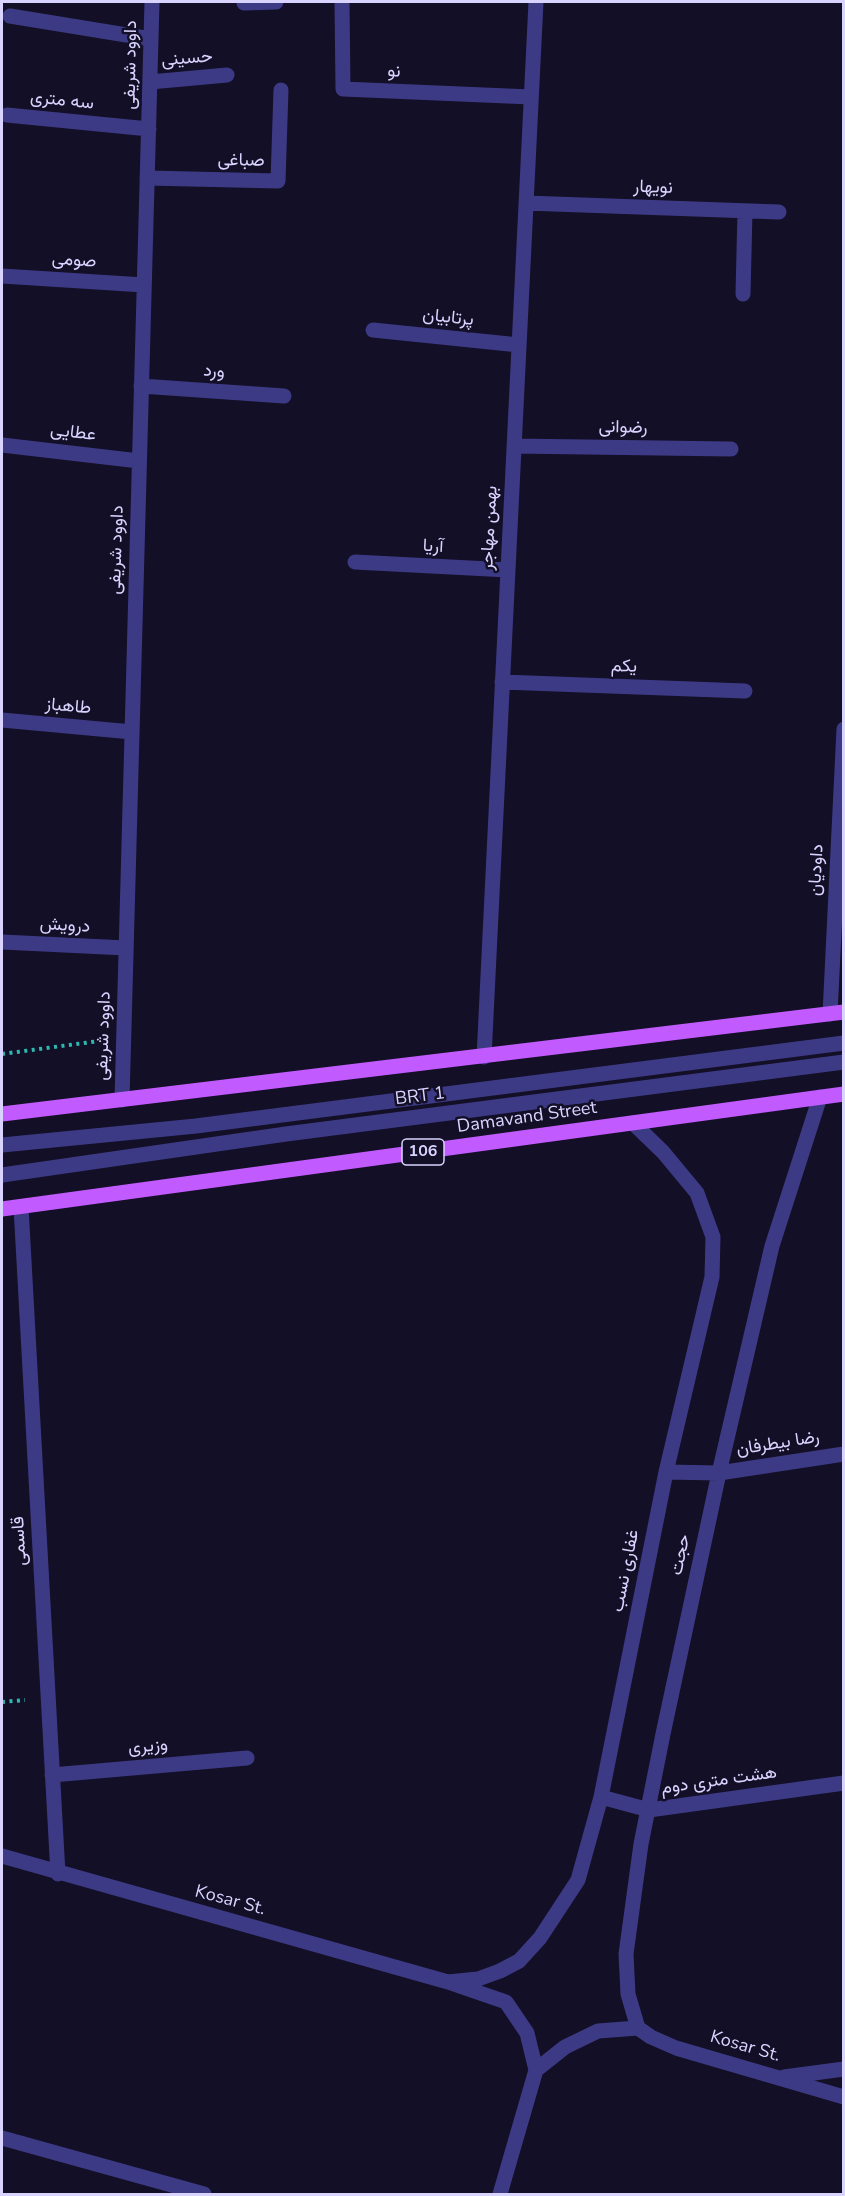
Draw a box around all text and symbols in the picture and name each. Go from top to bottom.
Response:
street label: داوود شریفی [119,20,143,110]
street label: حسینی [160,46,214,72]
street label: نو [387,61,401,83]
street label: سه متری [29,87,95,115]
street label: صباغی [217,150,265,172]
street label: نویهار [633,177,673,199]
street label: صومی [51,249,97,273]
street label: پرتابیان [421,305,475,331]
street label: ورد [203,360,225,384]
street label: رضوانی [598,417,648,439]
street label: عطایی [49,419,97,447]
street label: بهمن مهاجر [477,485,503,571]
street label: داوود شریفی [105,505,129,595]
street label: آریا [422,536,444,558]
street label: یکم [611,656,637,678]
street label: طاهباز [44,694,92,720]
street label: داودیان [805,844,829,896]
street label: درویش [39,914,91,938]
street label: داوود شریفی [92,991,116,1081]
street label: BRT 1 [394,1083,446,1111]
street label: Damavand Street [456,1098,598,1138]
road number: 106 [402,1139,444,1165]
street label: رضا بیطرفان [735,1427,821,1461]
street label: قاسمی [8,1516,32,1566]
street label: غفاری نسب [607,1528,645,1614]
street label: حجت [666,1533,696,1577]
street label: وزیری [127,1734,169,1760]
street label: هشت متری دوم [660,1762,778,1800]
street label: Kosar St. [192,1881,268,1921]
street label: Kosar St. [707,2027,783,2067]

